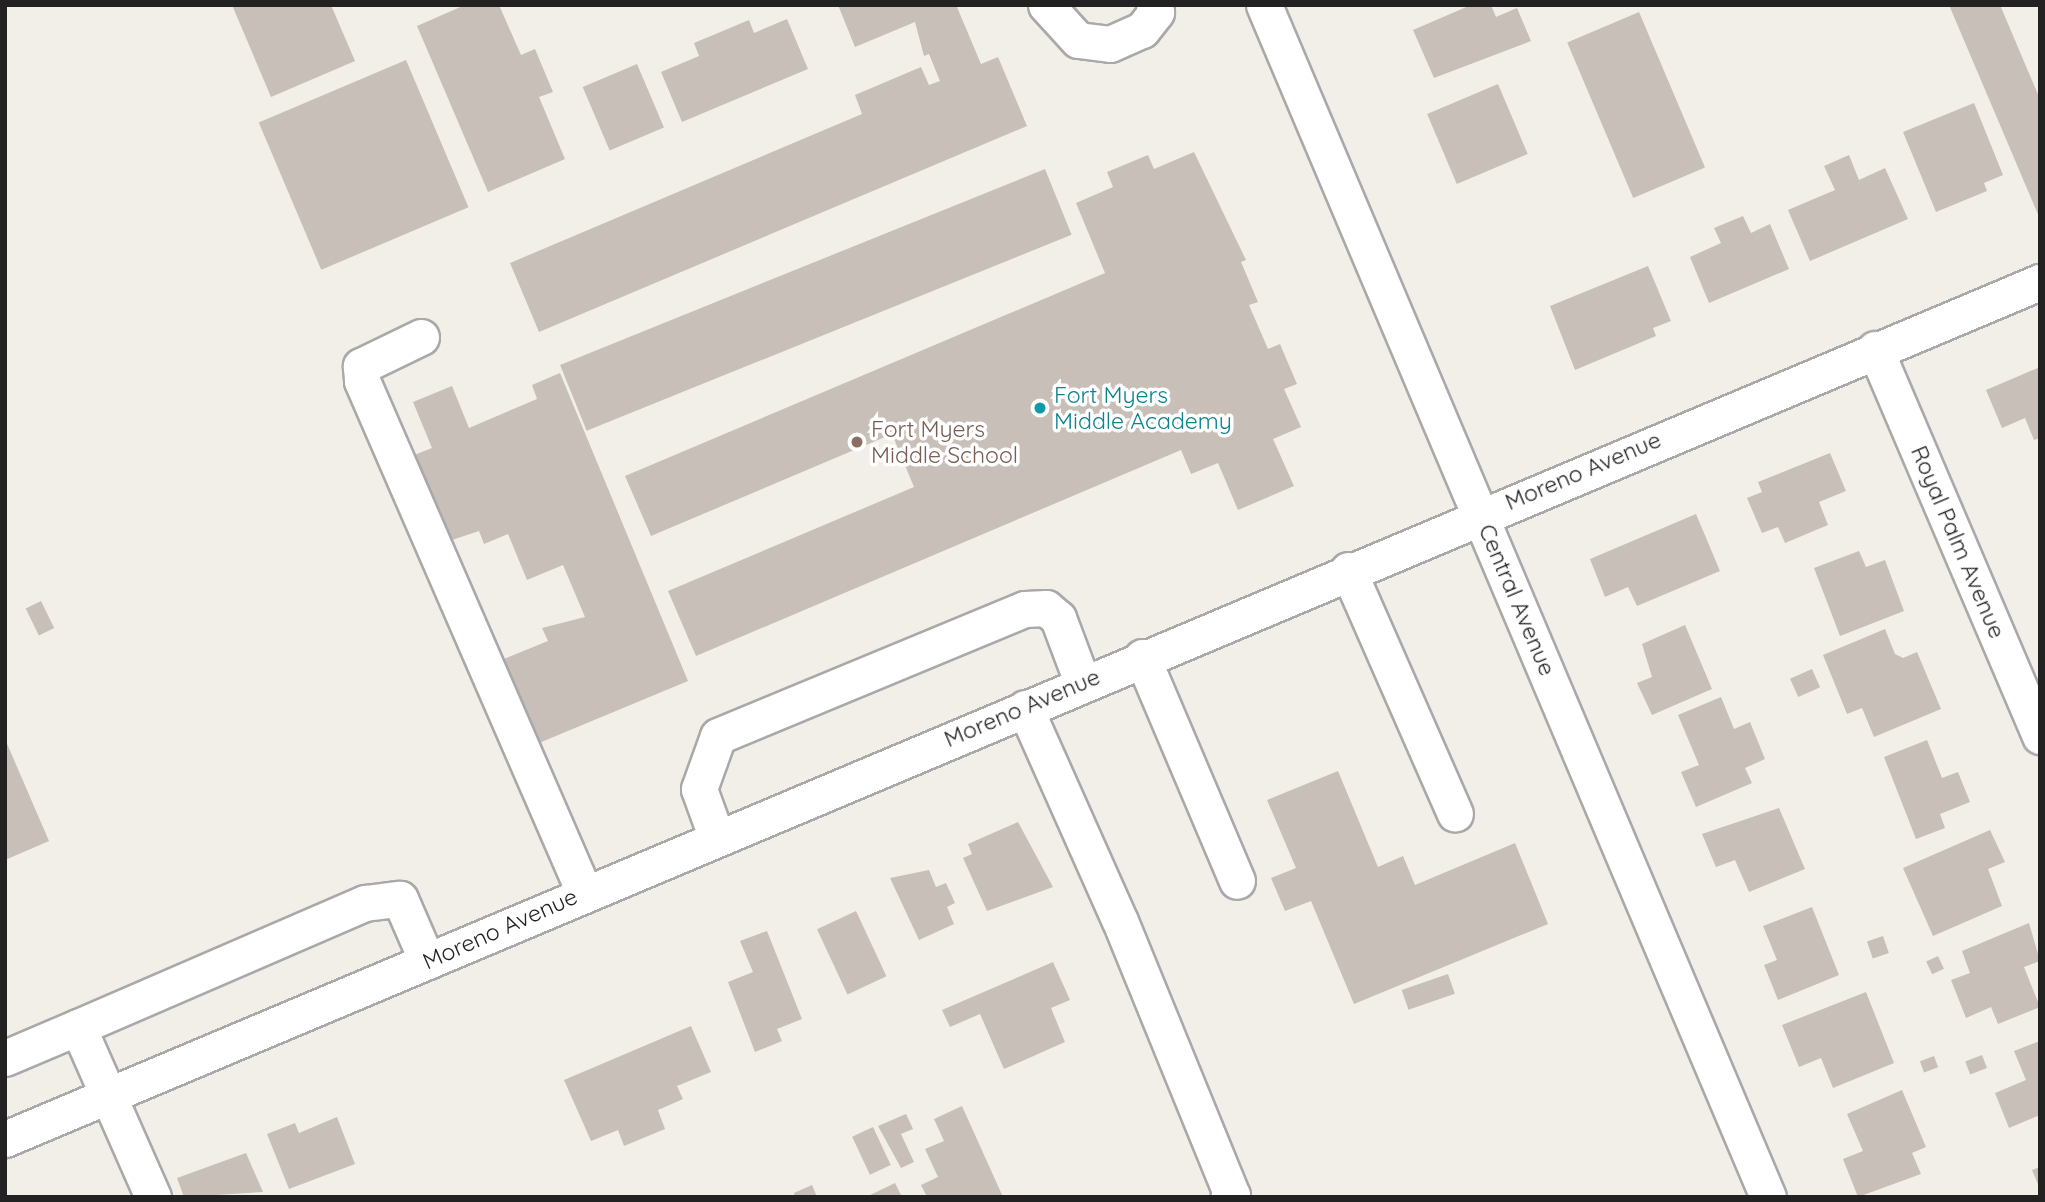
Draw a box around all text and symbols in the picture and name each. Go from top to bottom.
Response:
place label: Fort Myers Middle Academy [1054,381,1232,435]
marker: Fort Myers Middle Academy [1032,400,1048,416]
place label: Fort Myers Middle School [871,415,1018,469]
street label: Moreno Avenue [1501,426,1665,516]
marker: Fort Myers Middle School [849,434,865,450]
street label: Royal Palm Avenue [1905,442,2011,642]
street label: Central Avenue [1473,520,1561,680]
street label: Moreno Avenue [940,663,1104,753]
street label: Moreno Avenue [418,883,582,975]

